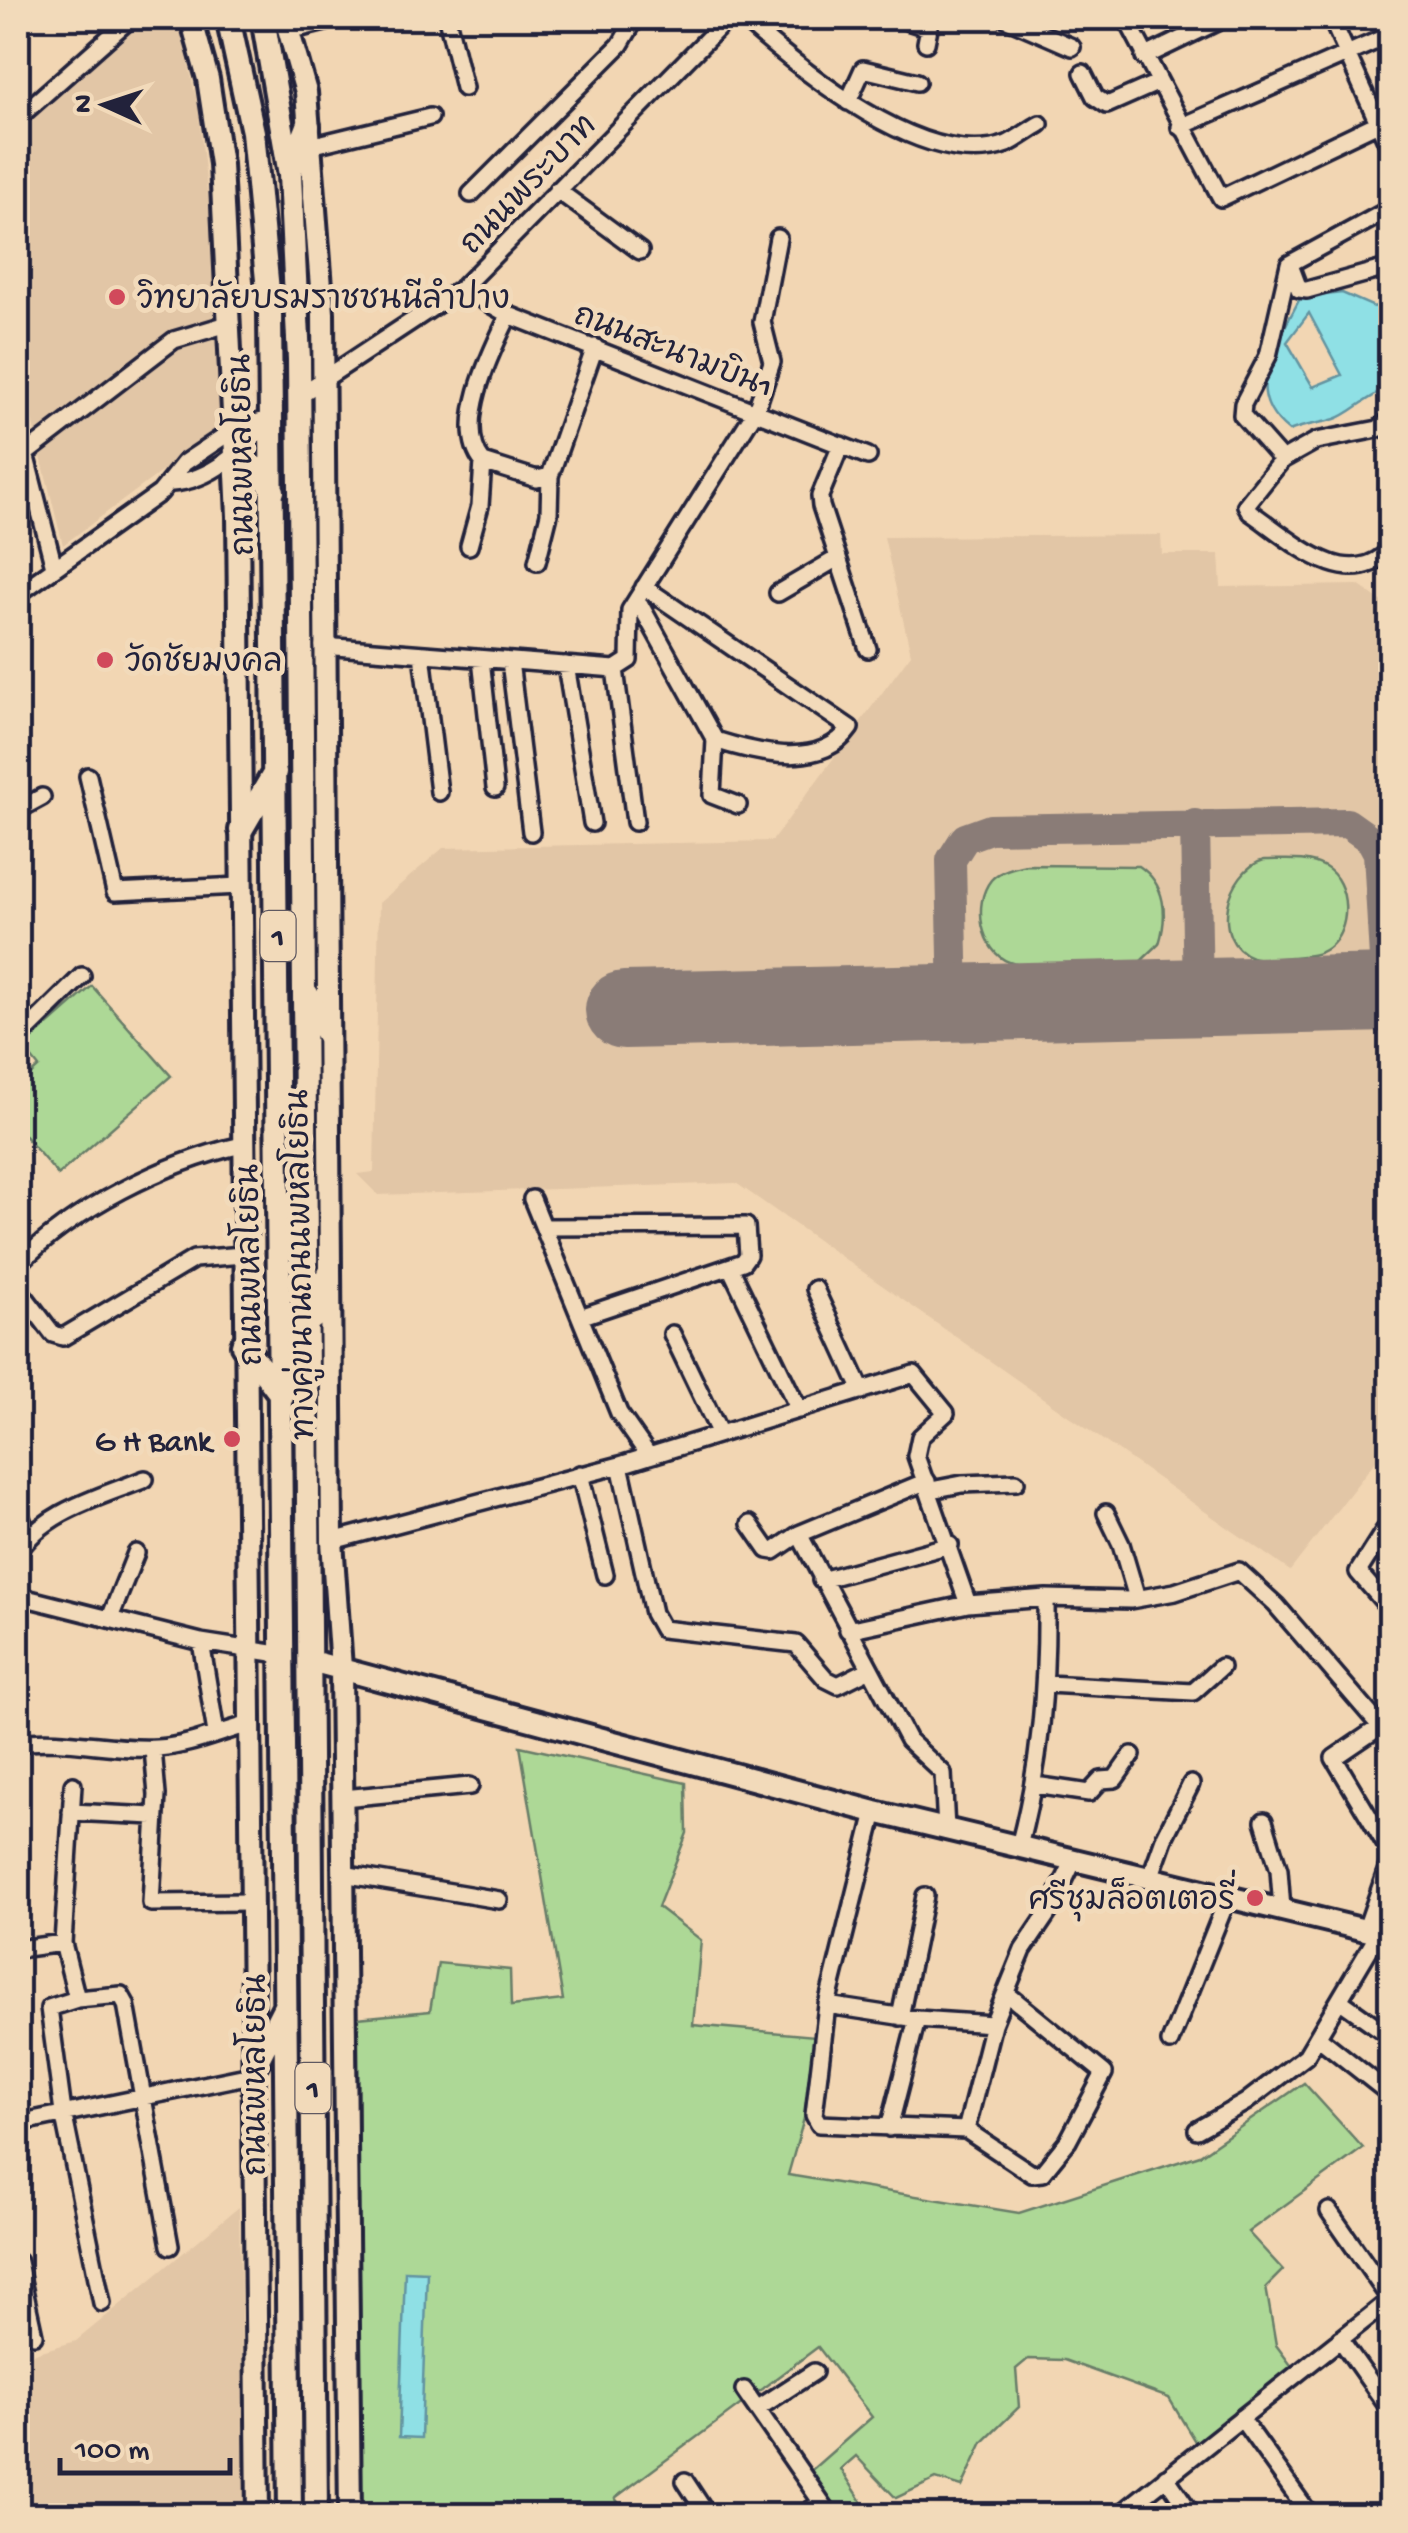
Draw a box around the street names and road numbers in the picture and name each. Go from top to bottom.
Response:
street label: ถนนพระบาท [454,108,607,265]
street label: ถนนสะนามบิน1 [567,295,779,409]
street label: ถนนพหลโยธิน [217,354,266,556]
road number: 1 [260,911,296,961]
street label: ทางคู่ขนานถนนพหลโยธิน [275,1089,326,1441]
street label: ถนนพหลโยธิน [225,1164,274,1366]
street label: ถนนพหลโยธิน [233,1974,278,2176]
road number: 1 [296,2063,330,2113]

